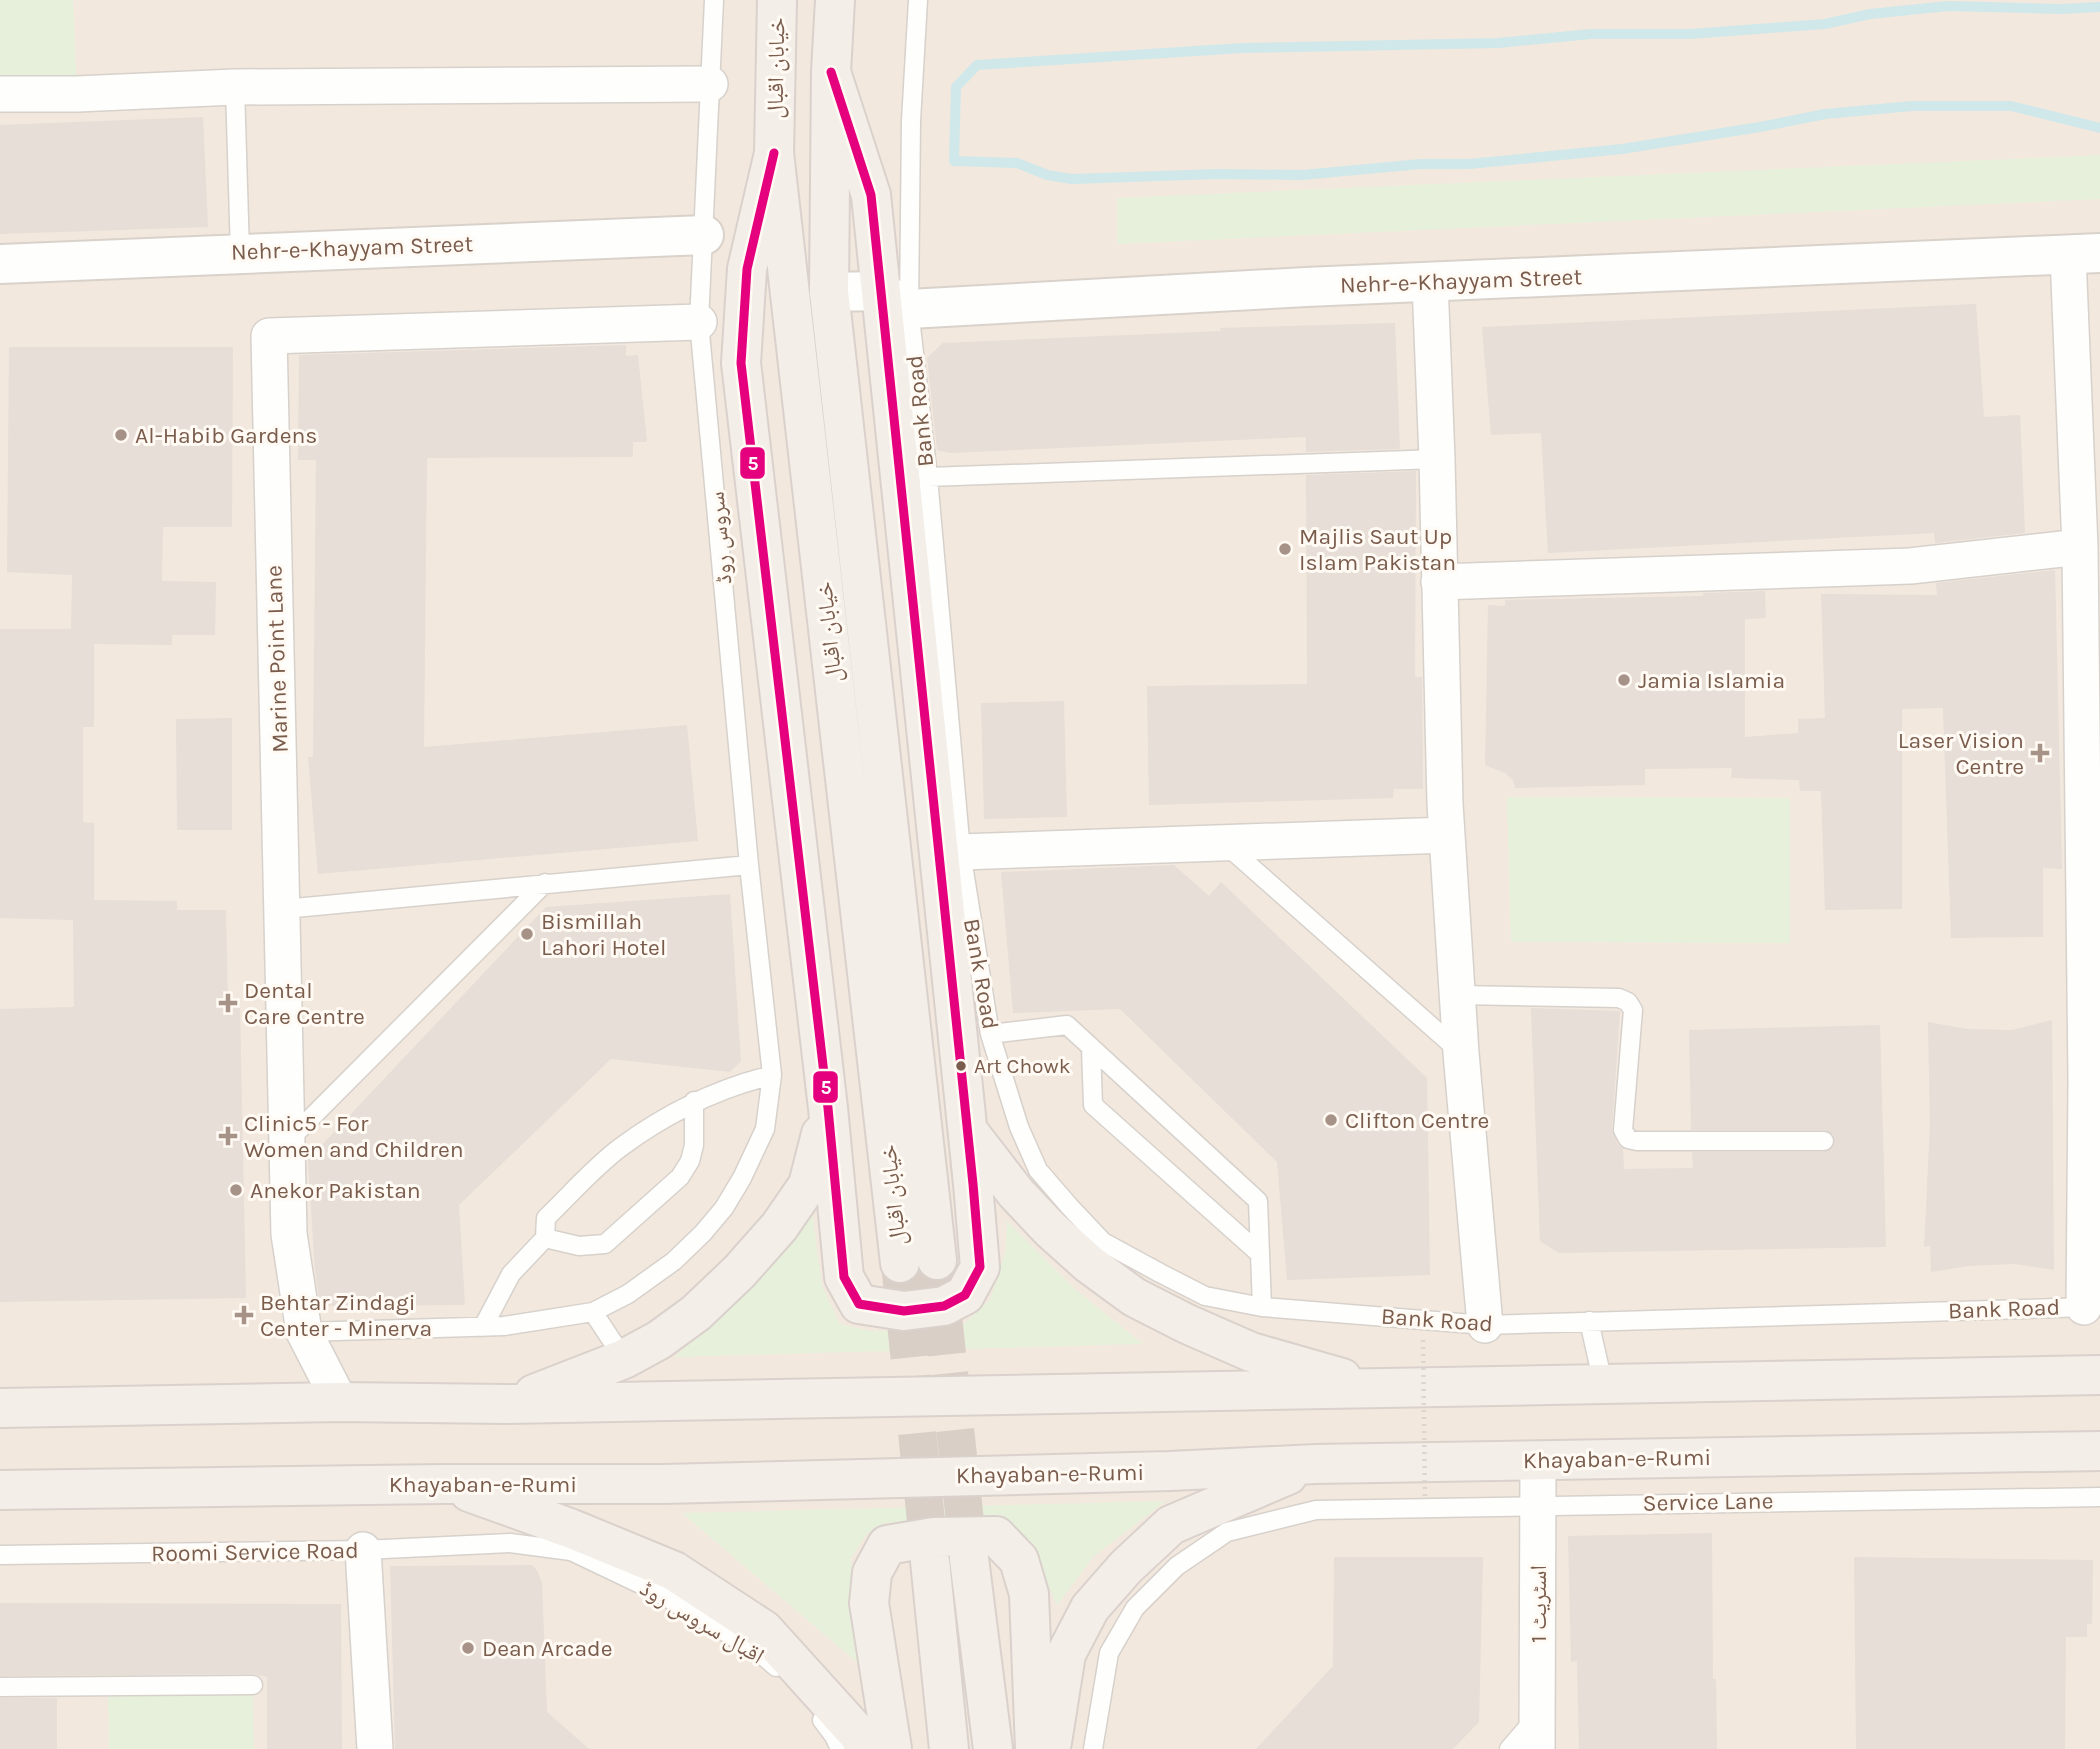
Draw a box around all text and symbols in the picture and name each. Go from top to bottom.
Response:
street label: خیابان اقبال [762,17,790,119]
street label: Nehr-e-Khayyam Street [230,230,474,266]
street label: Nehr-e-Khayyam Street [1339,263,1583,299]
street label: Bank Road [901,354,939,468]
place label: Al-Habib Gardens [135,422,317,449]
marker: Al-Habib Gardens [113,427,129,443]
line badge: 5 [739,446,766,480]
text: 5 [747,453,759,475]
street label: سروس روڈ [702,490,738,586]
place label: Majlis Saut Up Islam Pakistan [1299,523,1456,576]
marker: Majlis Saut Up Islam Pakistan [1277,541,1293,557]
street label: Marine Point Lane [260,565,294,753]
street label: خیابان اقبال [810,580,848,684]
place label: Jamia Islamia [1638,667,1785,694]
marker: Jamia Islamia [1616,672,1632,688]
place label: Laser Vision Centre [1898,727,2024,780]
marker: Laser Vision Centre [2030,743,2050,763]
place label: Bismillah Lahori Hotel [541,908,666,961]
street label: Bank Road [958,916,1004,1032]
marker: Bismillah Lahori Hotel [519,926,535,942]
place label: Dental Care Centre [244,977,365,1030]
marker: Dental Care Centre [218,993,238,1013]
place label: Art Chowk [974,1054,1071,1078]
marker: Art Chowk [954,1059,968,1073]
line badge: 5 [812,1070,839,1104]
text: 5 [820,1077,832,1099]
place label: Clifton Centre [1345,1107,1489,1134]
place label: Clinic5 - For Women and Children [244,1110,464,1163]
marker: Clifton Centre [1323,1112,1339,1128]
marker: Clinic5 - For Women and Children [218,1126,238,1146]
street label: خیابان اقبال [874,1143,912,1247]
place label: Anekor Pakistan [250,1177,421,1204]
marker: Anekor Pakistan [228,1182,244,1198]
place label: Behtar Zindagi Center - Minerva [260,1289,432,1342]
street label: Bank Road [1947,1294,2061,1324]
street label: Bank Road [1380,1303,1494,1337]
marker: Behtar Zindagi Center - Minerva [234,1305,254,1325]
street label: Khayaban-e-Rumi [1523,1444,1711,1474]
street label: Khayaban-e-Rumi [956,1459,1144,1489]
street label: Khayaban-e-Rumi [389,1471,577,1498]
street label: Service Lane [1642,1487,1774,1517]
street label: Roomi Service Road [151,1537,359,1567]
street label: اسٹریٹ 1 [1525,1565,1552,1643]
street label: اقبال سروس روڈ [635,1574,769,1670]
place label: Dean Arcade [482,1635,613,1662]
marker: Dean Arcade [460,1640,476,1656]

